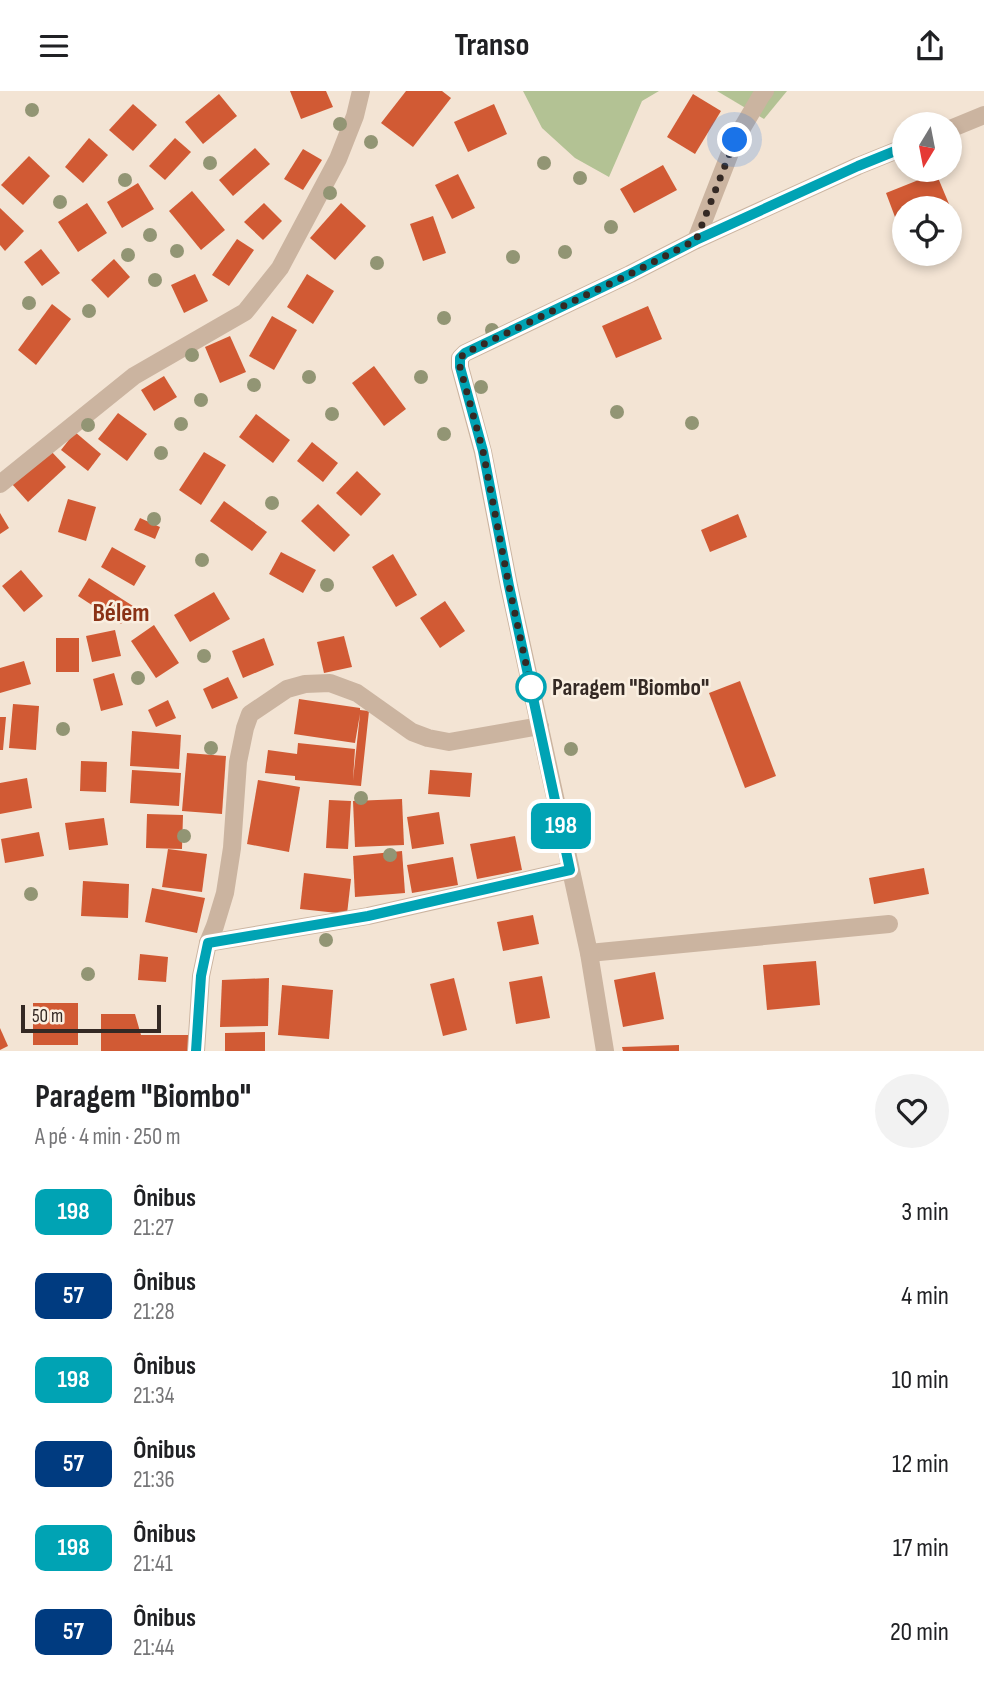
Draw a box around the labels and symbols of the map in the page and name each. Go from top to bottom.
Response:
north arrow [892,112,962,182]
your location [717,122,752,157]
district label: Bélem [92,598,150,629]
marker: Paragem "Biombo" [516,672,546,702]
place label: Paragem "Biombo" [552,673,709,702]
line badge: 198 [521,803,601,849]
scale bar [21,1002,161,1034]

